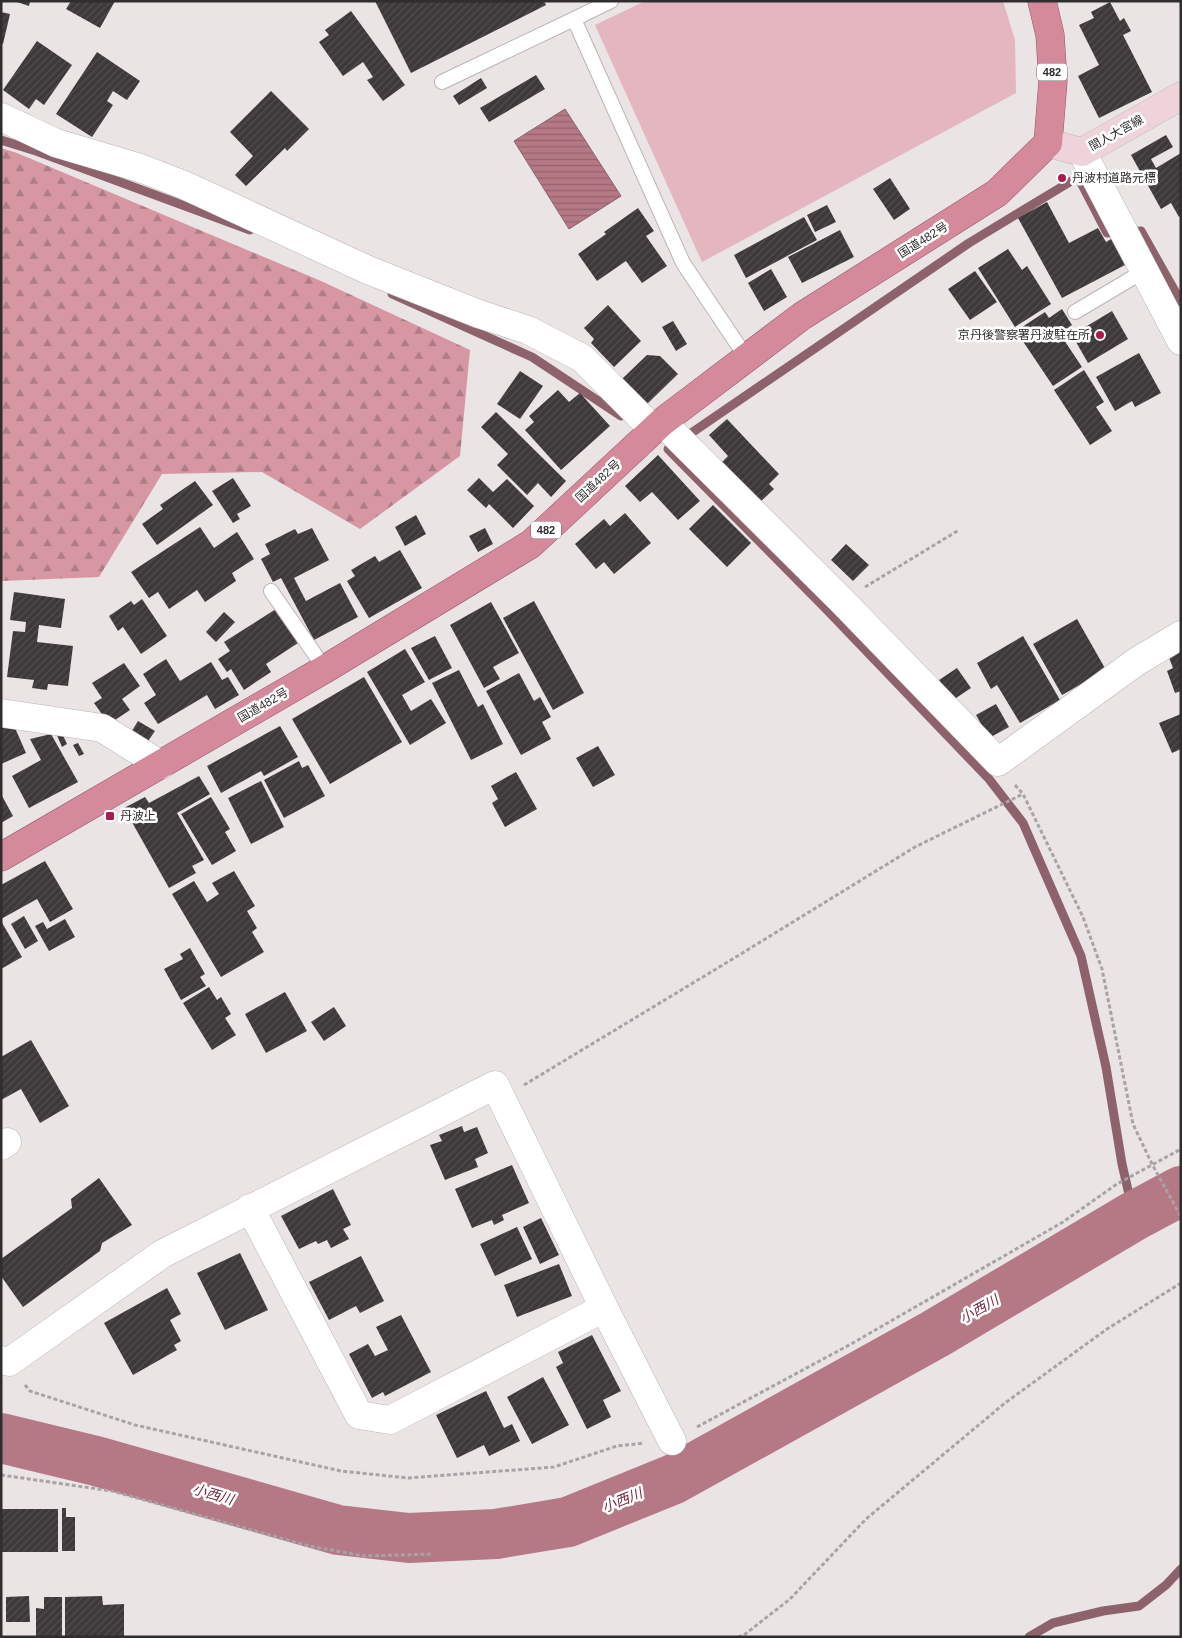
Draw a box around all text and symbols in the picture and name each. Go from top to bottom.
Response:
road number: 482 [1037,64,1067,80]
street label: 間人大宮線 [1086,112,1146,154]
place label: 丹波村道路元標 [1072,171,1156,185]
marker: 丹波村道路元標 [1056,172,1068,184]
street label: 国道482号 [896,219,950,261]
place label: 京丹後警察署丹波駐在所 [958,328,1090,342]
marker: 京丹後警察署丹波駐在所 [1094,329,1106,341]
street label: 国道482号 [573,457,623,505]
road number: 482 [531,522,561,538]
street label: 国道482号 [235,685,291,725]
place label: 丹波上 [120,809,156,823]
marker: 丹波上 [104,810,116,822]
water label: 小西川 [957,1291,1003,1326]
water label: 小西川 [191,1481,237,1508]
water label: 小西川 [600,1484,646,1515]

